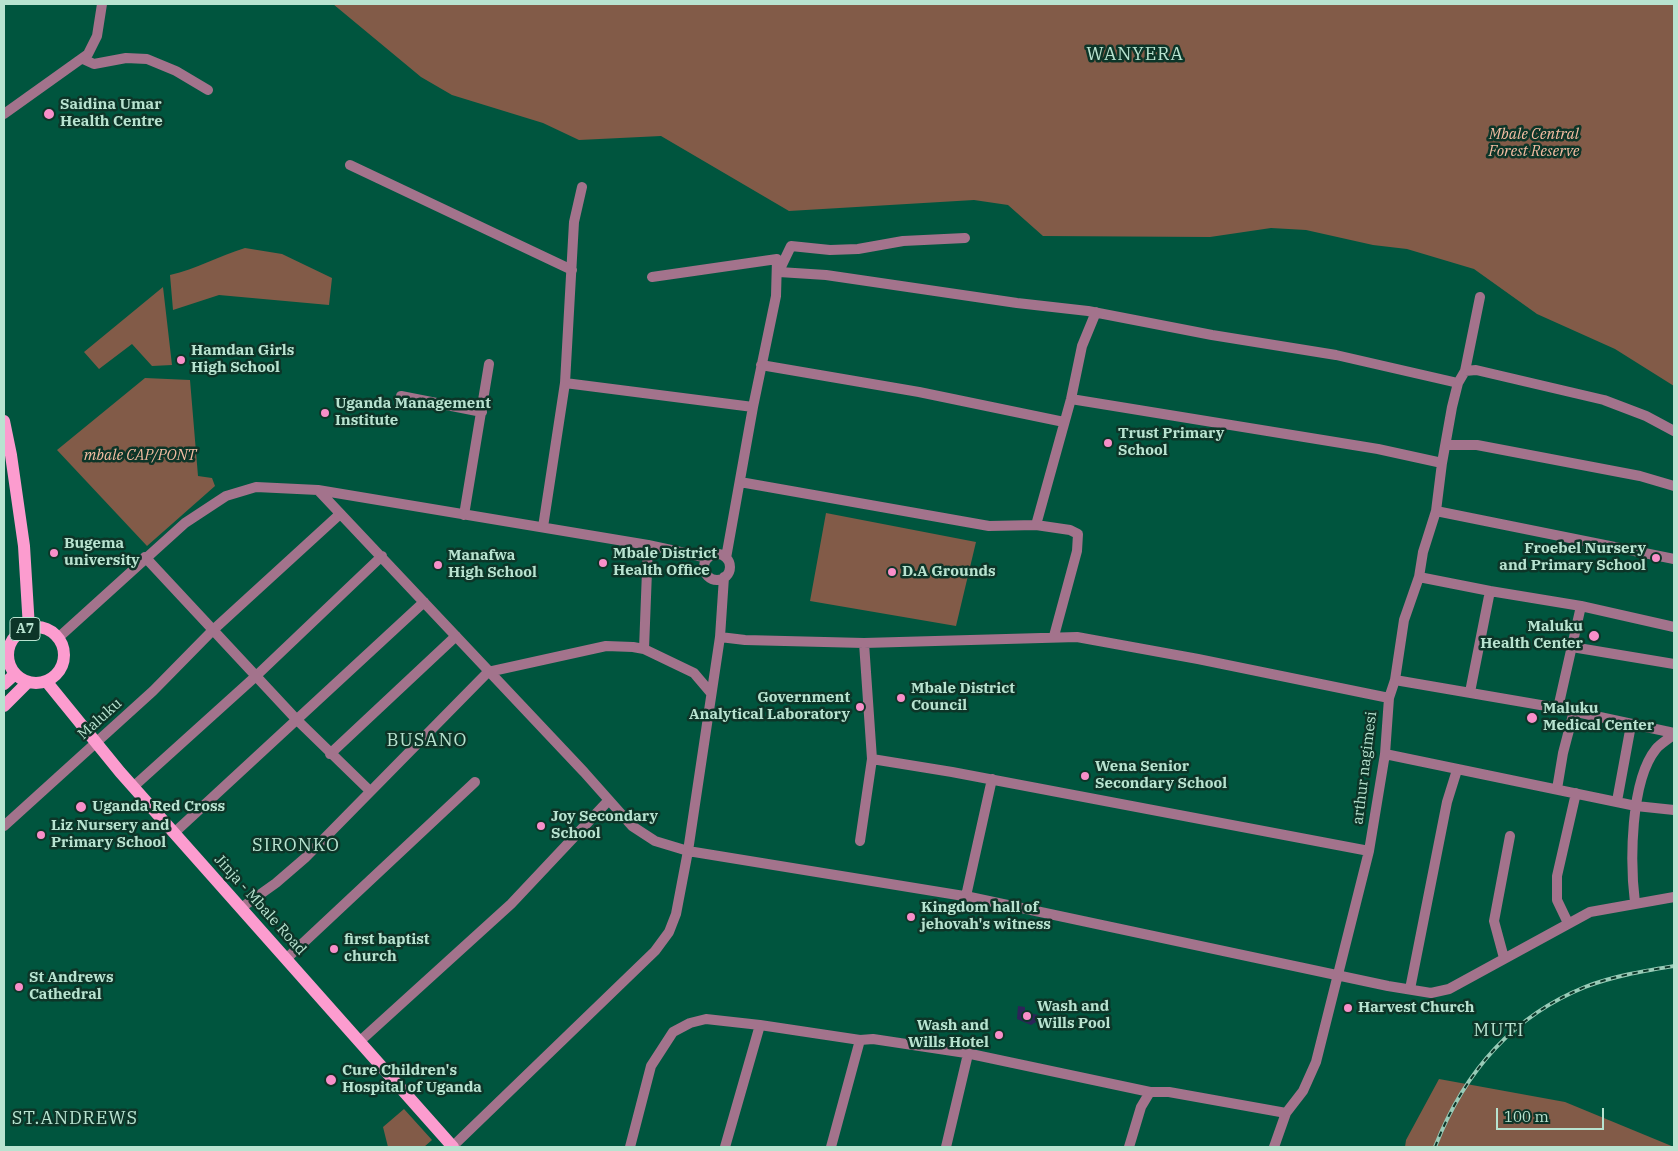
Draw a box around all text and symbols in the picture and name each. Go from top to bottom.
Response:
district label: WANYERA [1085,44,1185,66]
place label: Saidina Umar Health Centre [60,96,163,131]
marker: Saidina Umar Health Centre [42,107,56,121]
park label: Mbale Central Forest Reserve [1489,126,1579,161]
place label: Hamdan Girls High School [191,342,294,377]
marker: Hamdan Girls High School [175,354,187,366]
place label: Uganda Management Institute [335,395,491,430]
marker: Uganda Management Institute [319,407,331,419]
place label: Trust Primary School [1118,425,1224,460]
marker: Trust Primary School [1102,437,1114,449]
park label: mbale CAP/PONT [84,447,196,465]
place label: Bugema university [64,535,140,570]
place label: Froebel Nursery and Primary School [1499,540,1646,575]
place label: Mbale District Health Office [613,545,717,580]
marker: Bugema university [48,547,60,559]
place label: Manafwa High School [448,547,537,582]
marker: Froebel Nursery and Primary School [1650,552,1662,564]
marker: Mbale District Health Office [597,557,609,569]
marker: Manafwa High School [432,559,444,571]
place label: D.A Grounds [902,563,996,581]
marker: D.A Grounds [886,566,898,578]
road number: A7 [10,618,40,640]
place label: Maluku Health Center [1480,618,1583,653]
marker: Maluku Health Center [1587,629,1601,643]
place label: Mbale District Council [911,680,1015,715]
place label: Government Analytical Laboratory [689,689,850,724]
marker: Mbale District Council [895,692,907,704]
street label: Maluku [74,695,126,743]
place label: Maluku Medical Center [1543,700,1654,735]
marker: Government Analytical Laboratory [854,701,866,713]
street label: arthur nagimesi [1349,710,1381,826]
marker: Maluku Medical Center [1525,711,1539,725]
district label: BUSANO [386,730,468,752]
place label: Wena Senior Secondary School [1095,758,1227,793]
marker: Wena Senior Secondary School [1079,770,1091,782]
place label: Uganda Red Cross [92,798,225,816]
marker: Uganda Red Cross [74,800,88,814]
place label: Joy Secondary School [551,808,658,843]
place label: Liz Nursery and Primary School [51,817,169,852]
marker: Joy Secondary School [535,820,547,832]
marker: Liz Nursery and Primary School [35,829,47,841]
district label: SIRONKO [251,835,341,857]
street label: Jinja - Mbale Road [210,851,310,959]
place label: Kingdom hall of jehovah's witness [921,899,1051,934]
marker: Kingdom hall of jehovah's witness [905,911,917,923]
place label: first baptist church [344,931,429,966]
marker: first baptist church [328,943,340,955]
place label: St Andrews Cathedral [29,969,114,1004]
marker: St Andrews Cathedral [13,981,25,993]
place label: Wash and Wills Pool [1037,998,1110,1033]
place label: Harvest Church [1358,999,1475,1017]
marker: Harvest Church [1342,1002,1354,1014]
marker: Wash and Wills Pool [1021,1010,1033,1022]
place label: Wash and Wills Hotel [908,1017,989,1052]
district label: MUTI [1473,1020,1525,1042]
marker: Wash and Wills Hotel [993,1029,1005,1041]
place label: Cure Children's Hospital of Uganda [342,1062,482,1097]
marker: Cure Children's Hospital of Uganda [324,1073,338,1087]
scale bar [1498,1098,1606,1130]
text: 100 m [1504,1107,1549,1126]
district label: ST.ANDREWS [11,1108,139,1130]

